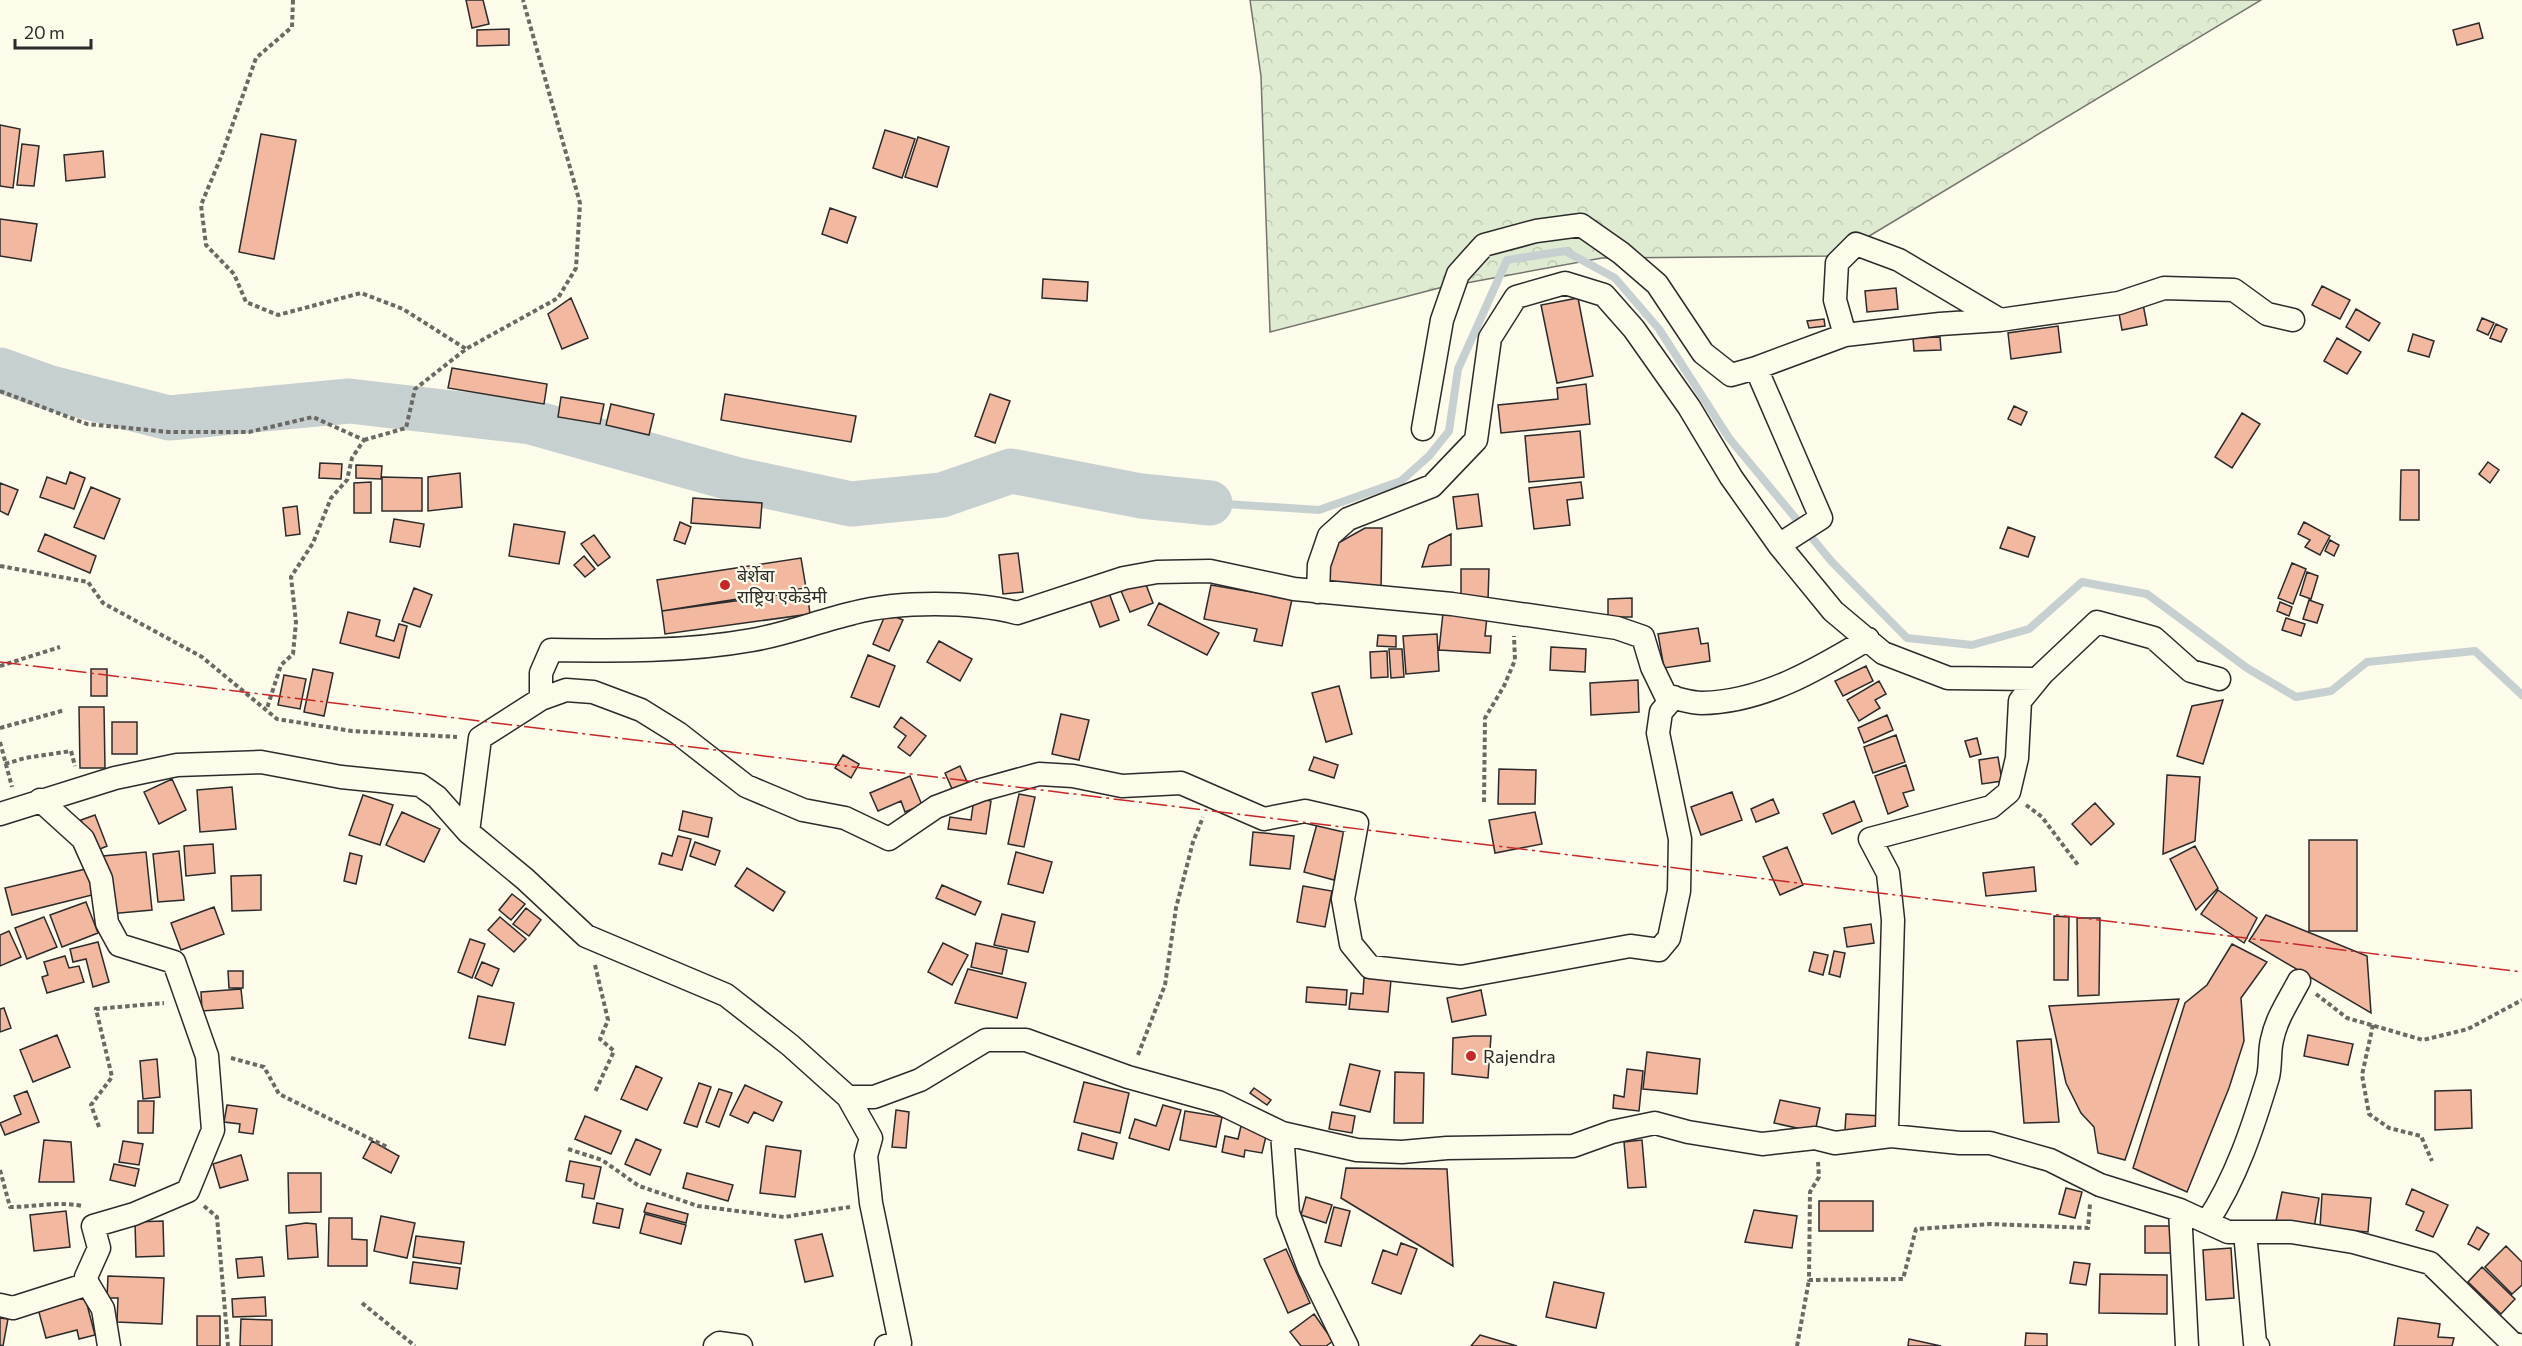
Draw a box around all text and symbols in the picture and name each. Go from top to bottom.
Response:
scale bar [15,12,92,50]
text: 20 m [24,21,65,43]
place label: बेर्शेबा राष्ट्रिय एकेडेमी [737,564,827,607]
marker: बेर्शेबा राष्ट्रिय एकेडेमी [718,578,732,592]
place label: Rajendra [1483,1045,1556,1067]
marker: Rajendra [1464,1049,1478,1063]

